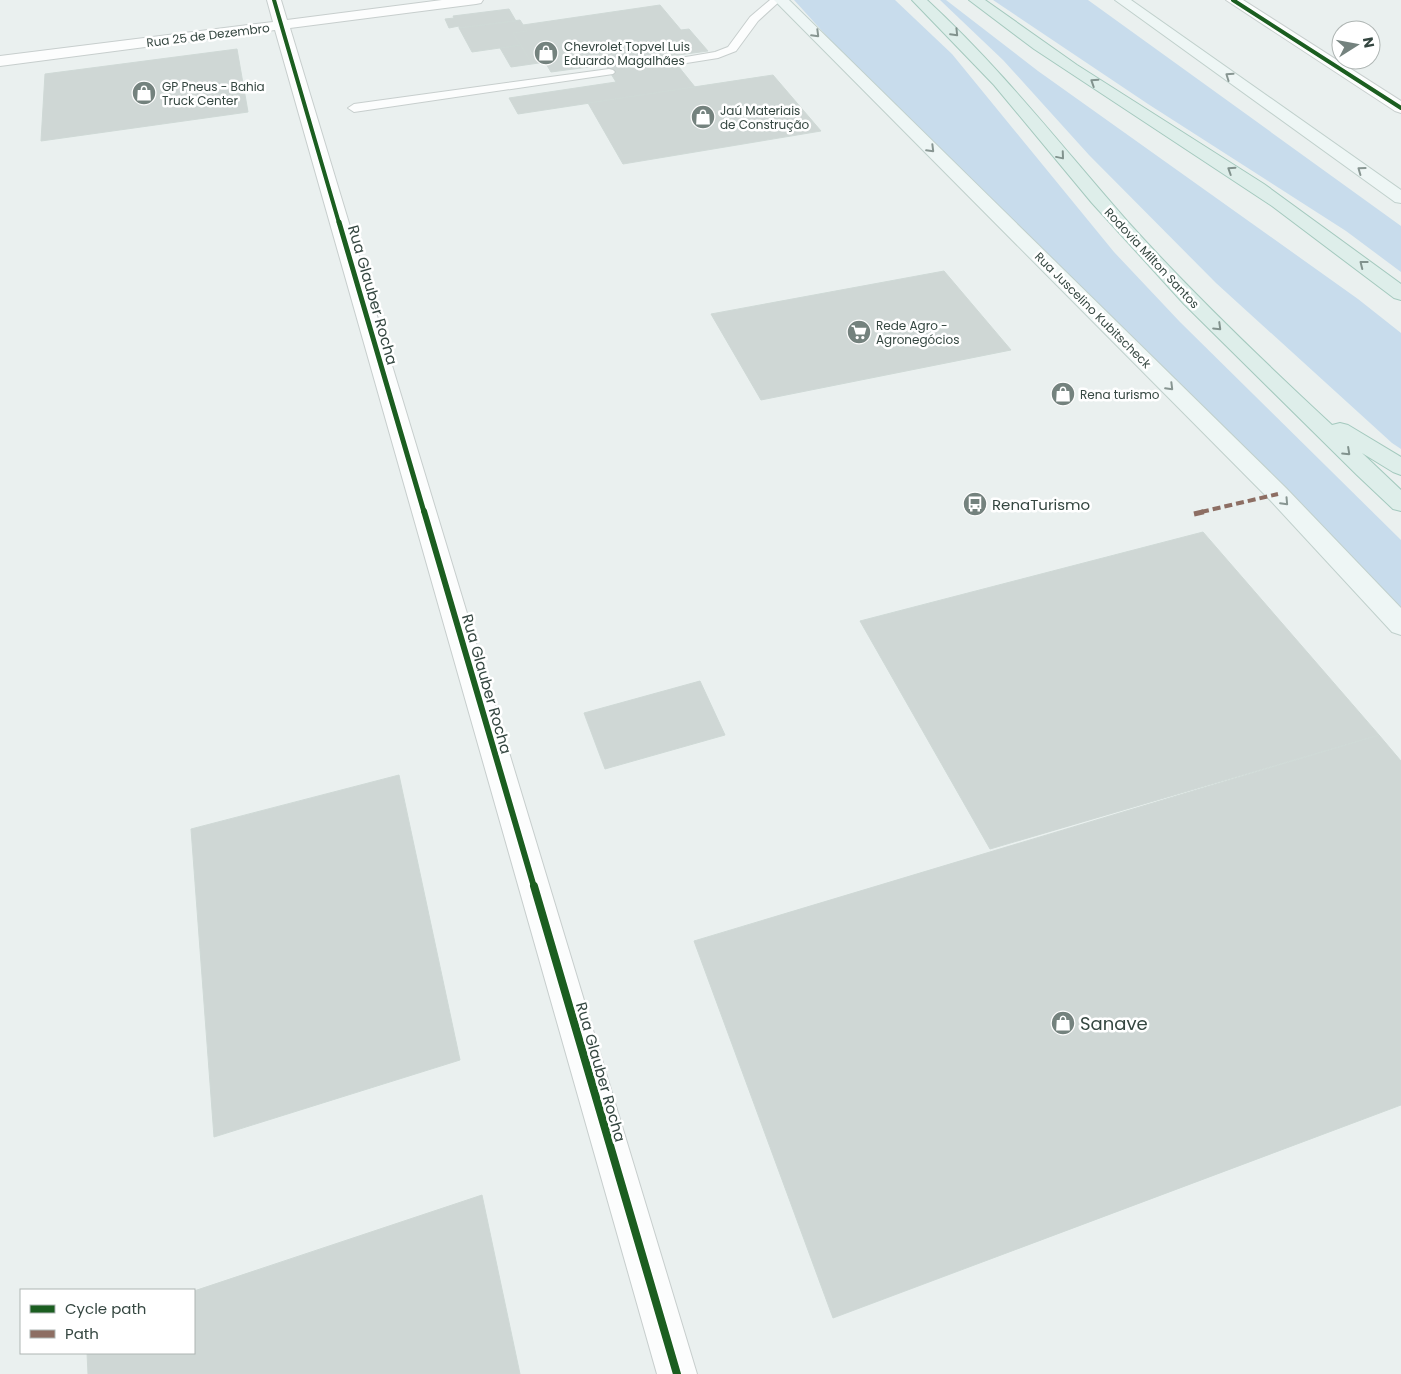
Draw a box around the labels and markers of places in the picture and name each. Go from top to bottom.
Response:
place label: Chevrolet Topvel Luis Eduardo Magalhães [564,38,690,69]
shop icon: Chevrolet Topvel Luis Eduardo Magalhães [533,40,559,66]
place label: GP Pneus - Bahia Truck Center [162,78,265,109]
shop icon: GP Pneus - Bahia Truck Center [131,80,157,106]
place label: Jaú Materiais de Construção [720,102,810,133]
shop icon: Jaú Materiais de Construção [690,104,716,130]
place label: Rede Agro - Agronegócios [876,317,959,348]
supermarket icon: Rede Agro - Agronegócios [846,319,872,345]
shop icon: Rena turismo [1050,381,1076,407]
place label: Rena turismo [1080,386,1160,403]
bus stop icon: RenaTurismo [962,491,988,517]
place label: RenaTurismo [992,494,1090,515]
shop icon: Sanave [1050,1010,1076,1036]
place label: Sanave [1080,1011,1148,1036]

